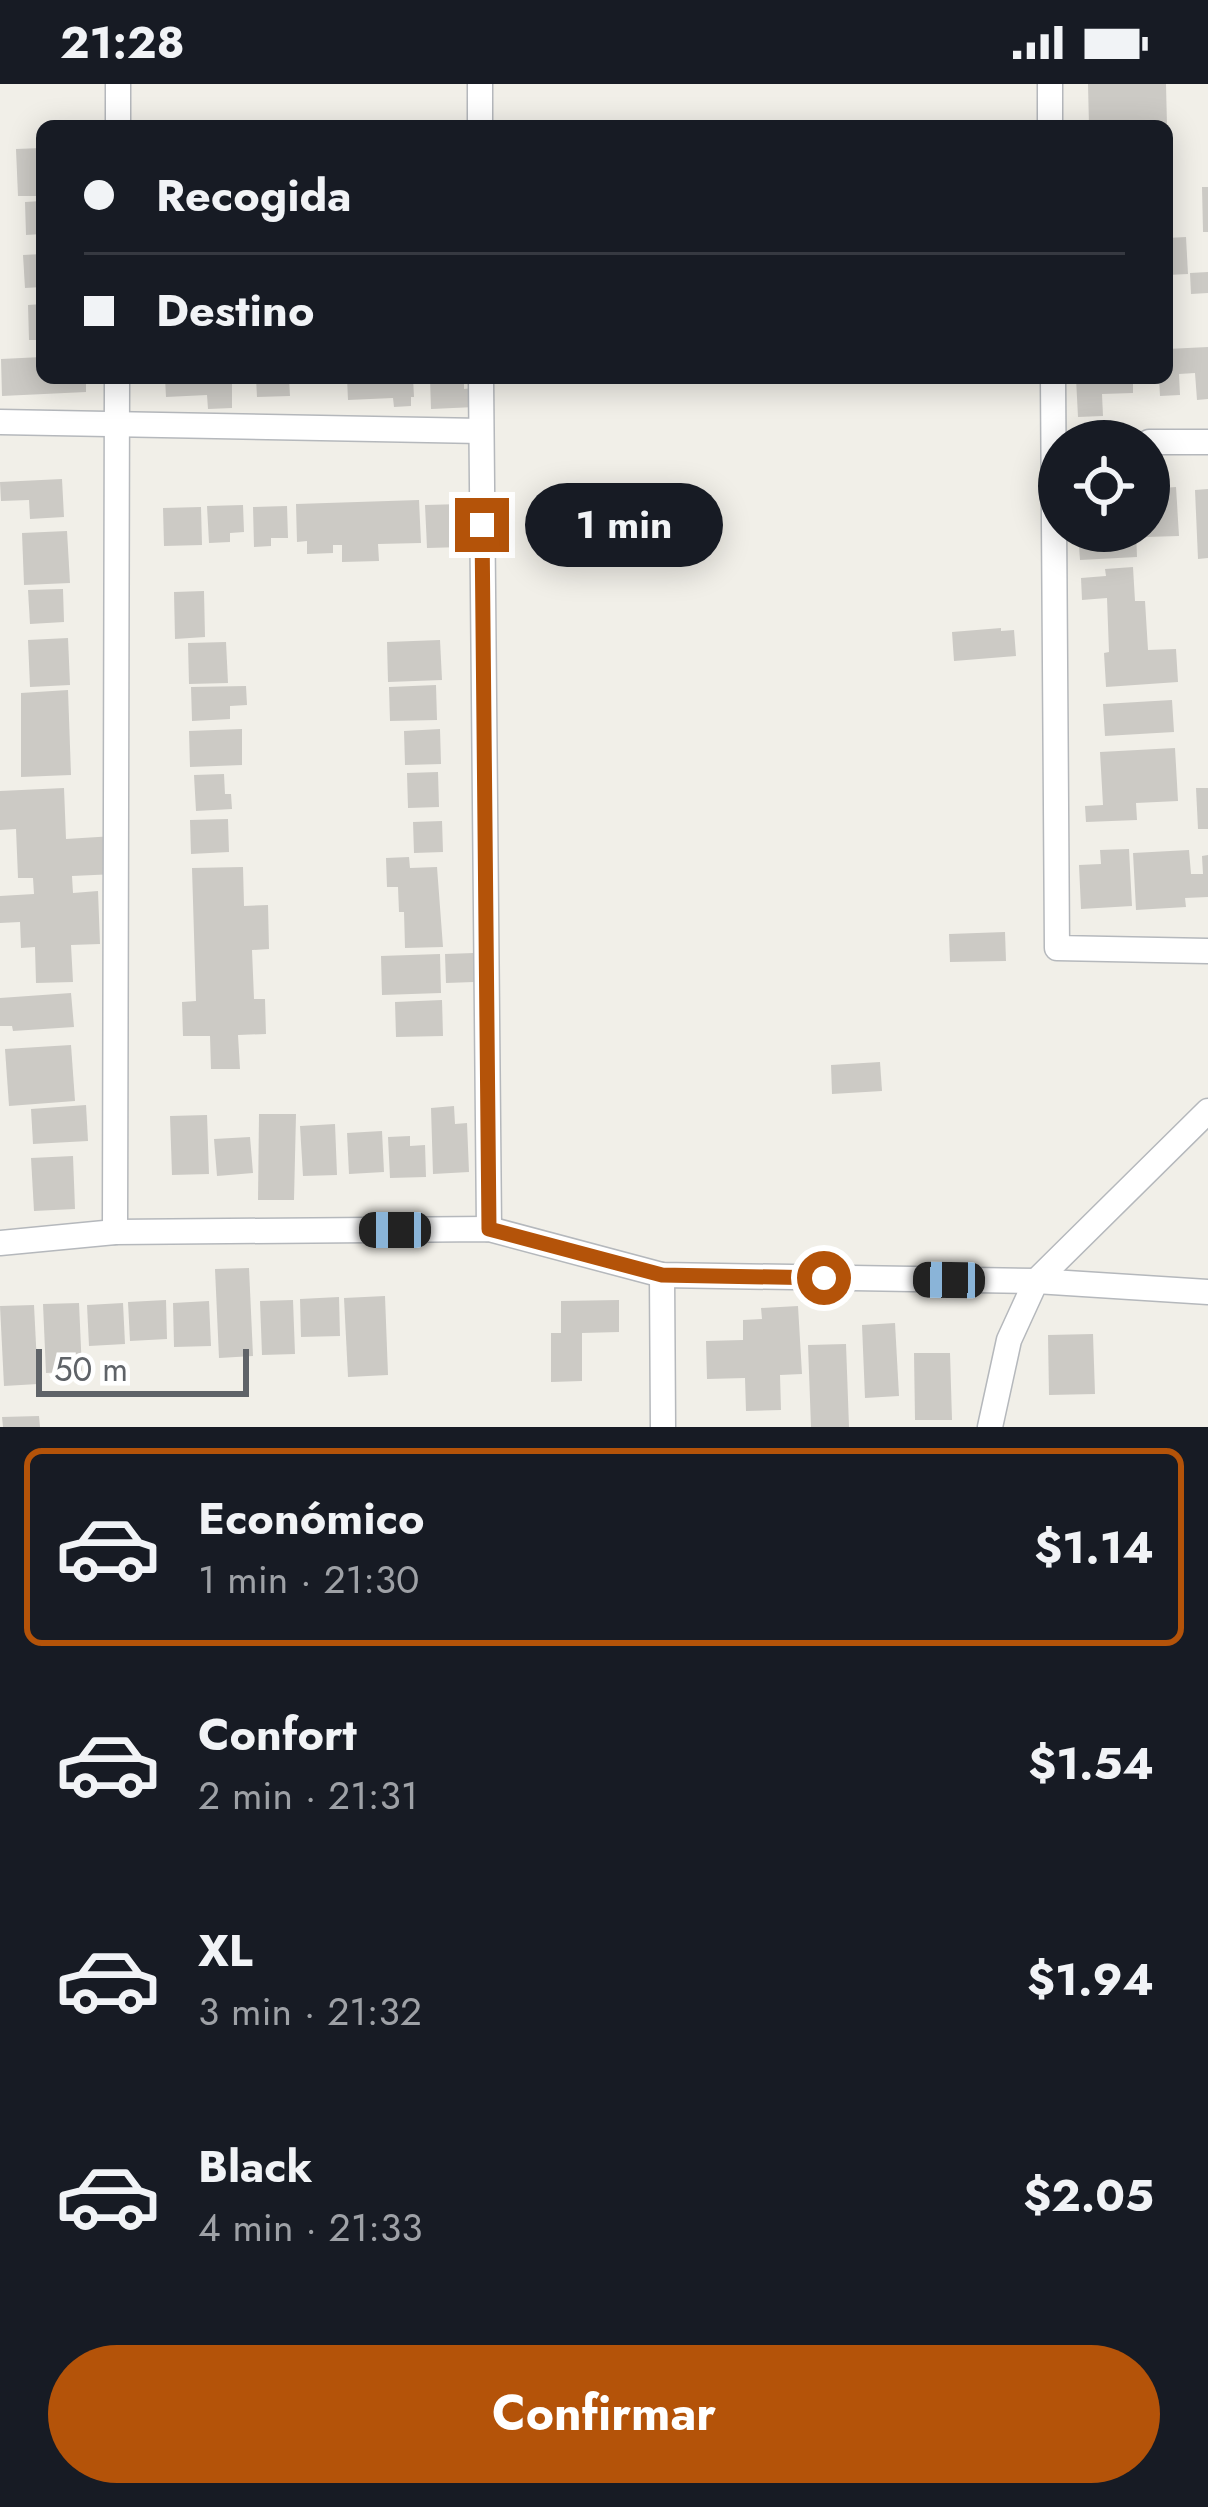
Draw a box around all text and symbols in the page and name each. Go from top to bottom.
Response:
text: 21:28 [60,10,185,75]
text: Recogida [156,163,352,228]
text: Destino [156,278,314,343]
map controls [1038,420,1170,552]
button: locate [1038,420,1170,552]
callout: 1 min [524,483,722,567]
text: 1 min [576,496,672,553]
route end [455,498,509,552]
car [359,1212,431,1248]
route start [797,1251,851,1305]
car [913,1261,985,1299]
scale bar [36,1343,249,1396]
text: 50 m [54,1346,128,1393]
text: Económico [198,1486,424,1551]
icon: car [54,1493,162,1601]
text: $1.14 [1034,1515,1154,1580]
text: 1 min · 21:30 [198,1551,420,1608]
text: Confort [198,1702,357,1767]
icon: car [54,1709,162,1817]
text: $1.54 [1028,1731,1154,1796]
text: 2 min · 21:31 [198,1767,418,1824]
text: XL [198,1918,253,1983]
icon: car [54,1925,162,2033]
text: $1.94 [1027,1947,1154,2012]
text: 3 min · 21:32 [198,1983,422,2040]
text: Black [198,2134,312,2199]
icon: car [54,2141,162,2249]
text: $2.05 [1023,2163,1154,2228]
text: 4 min · 21:33 [198,2199,423,2256]
button: Confirmar [48,2345,1160,2483]

